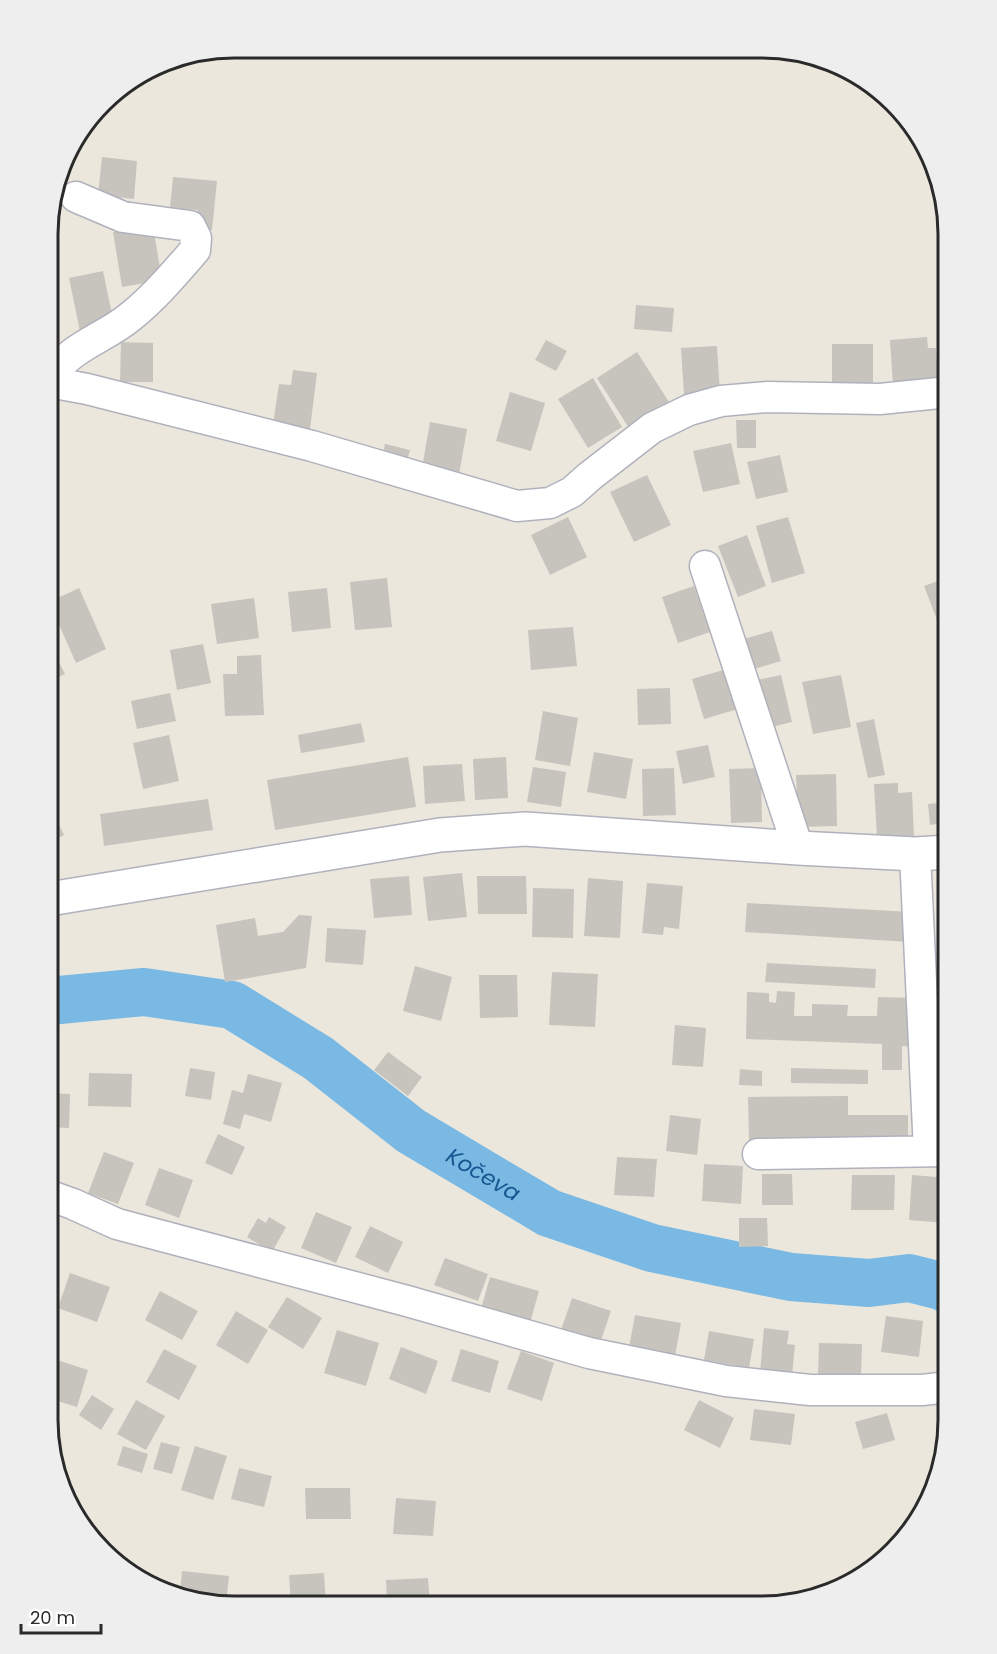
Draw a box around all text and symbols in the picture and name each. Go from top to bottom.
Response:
water label: Kočeva [441,1140,527,1208]
scale bar [21,1597,100,1635]
text: 20 m [30,1605,75,1630]

